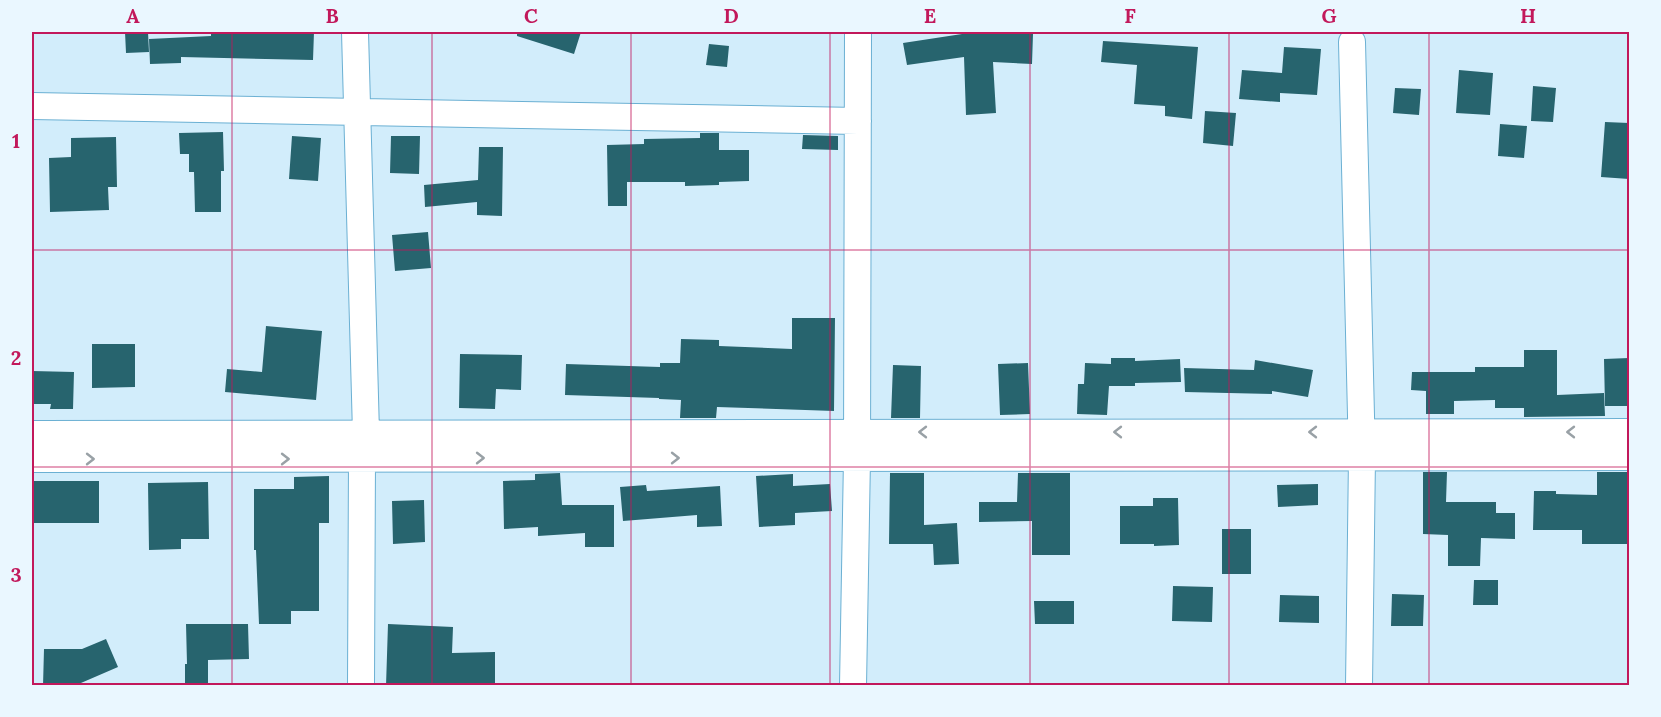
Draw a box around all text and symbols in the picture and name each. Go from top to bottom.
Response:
text: A [126,3,140,28]
text: B [325,3,339,28]
text: C [524,3,538,28]
text: D [723,3,739,28]
text: E [924,3,936,28]
text: F [1124,3,1136,28]
text: G [1321,3,1337,28]
text: H [1520,3,1536,28]
text: 1 [12,128,20,153]
text: 2 [11,345,21,370]
one-way arrow [919,426,928,438]
one-way arrow [1114,426,1123,438]
one-way arrow [1309,426,1318,438]
one-way arrow [1567,426,1576,438]
one-way arrow [475,452,484,464]
one-way arrow [670,452,679,464]
one-way arrow [85,453,94,465]
one-way arrow [280,453,289,465]
text: 3 [10,562,22,587]

